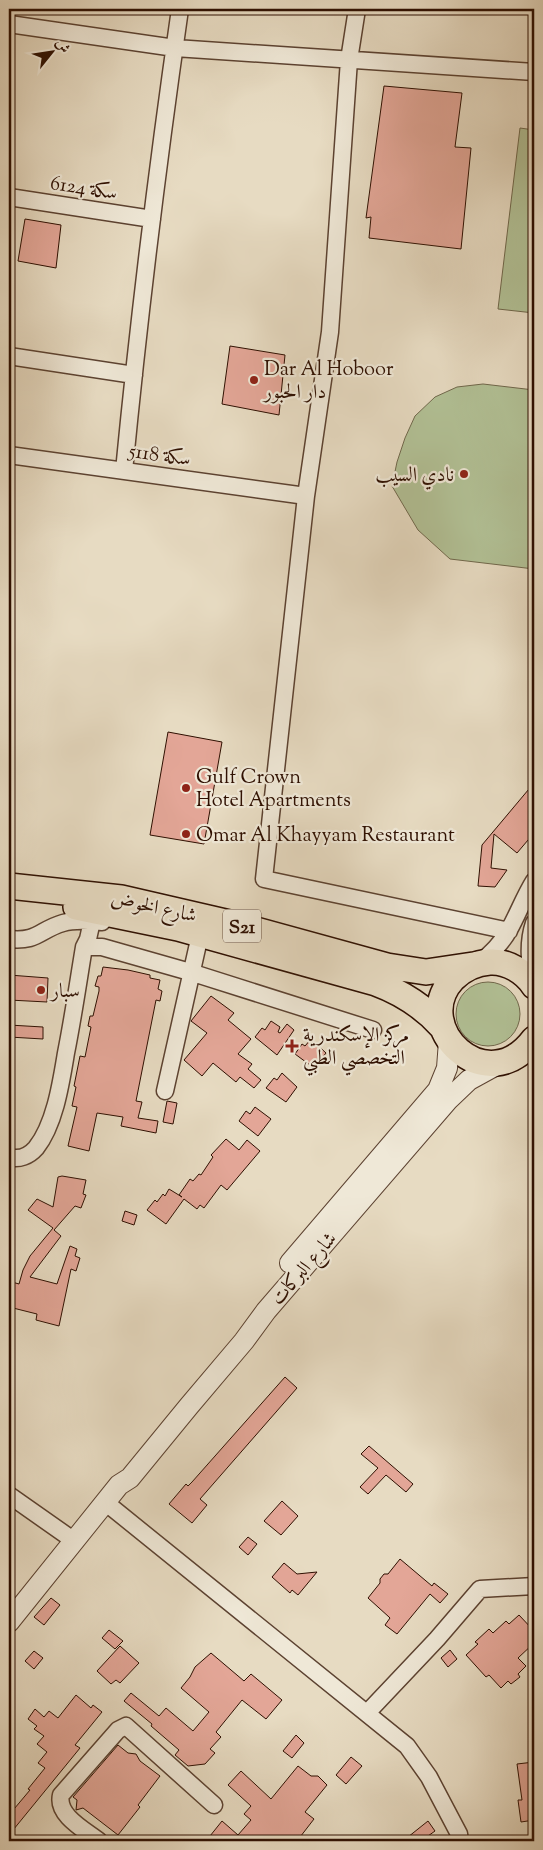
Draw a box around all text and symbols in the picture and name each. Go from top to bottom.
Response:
north arrow [28,28,78,78]
text: ش [49,35,74,58]
street label: سكة 6124 [48,170,119,209]
place label: Dar Al Hoboor دار الحبور [262,356,394,408]
marker: Dar Al Hoboor دار الحبور [248,374,260,386]
street label: سكة 5118 [126,438,192,475]
place label: نادي السيب [375,462,454,491]
marker: نادي السيب [458,468,470,480]
place label: Gulf Crown Hotel Apartments [196,764,351,816]
marker: Gulf Crown Hotel Apartments [180,782,192,794]
place label: Omar Al Khayyam Restaurant [196,822,455,851]
marker: Omar Al Khayyam Restaurant [180,828,192,840]
street label: شارع الخوض [108,885,199,933]
road number: S21 [223,909,261,942]
place label: سبار [49,978,80,1007]
marker: سبار [35,984,47,996]
place label: مركز الإسكندرية التخصصي الطبي [303,1022,409,1076]
marker: مركز الإسكندرية التخصصي الطبي [285,1039,299,1053]
street label: شارع البركات [265,1227,346,1313]

